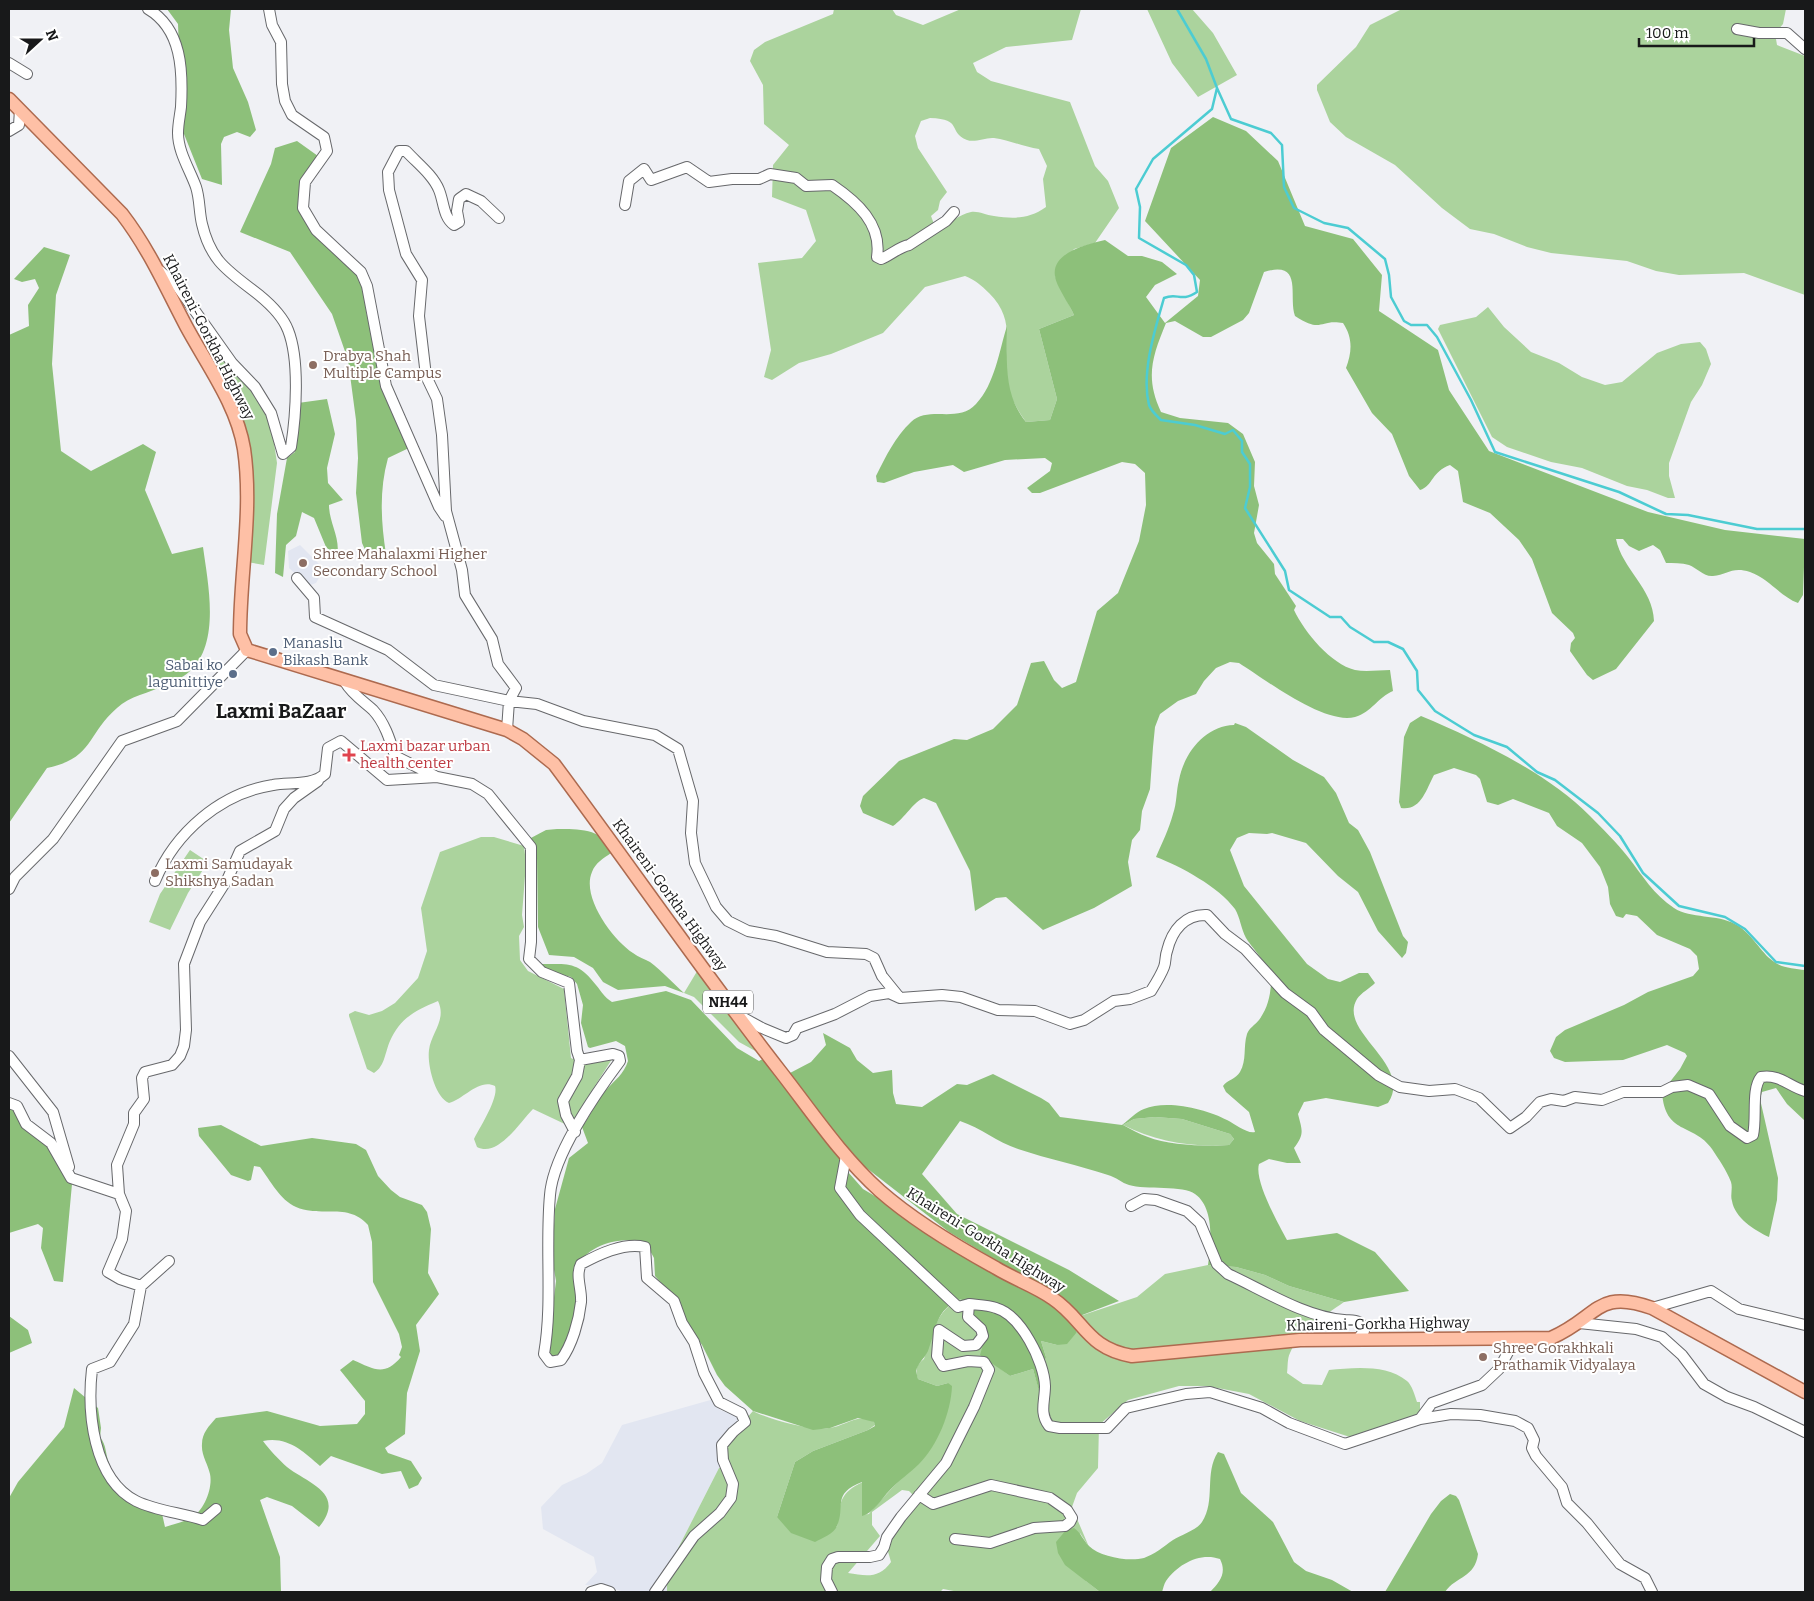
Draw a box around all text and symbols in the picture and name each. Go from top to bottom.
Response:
north arrow [15,15,65,65]
scale bar [1639,15,1754,47]
text: 100 m [1646,24,1689,42]
text: N [42,27,62,44]
street label: Khaireni-Gorkha Highway [159,251,259,423]
place label: Drabya Shah Multiple Campus [323,347,442,382]
marker: Drabya Shah Multiple Campus [307,359,319,371]
place label: Shree Mahalaxmi Higher Secondary School [313,545,487,580]
marker: Shree Mahalaxmi Higher Secondary School [297,557,309,569]
place label: Manaslu Bikash Bank [283,634,369,669]
marker: Manaslu Bikash Bank [267,646,279,658]
place label: Sabai ko lagunittiye [148,656,223,691]
marker: Sabai ko lagunittiye [227,668,239,680]
district label: Laxmi BaZaar [216,699,347,723]
place label: Laxmi bazar urban health center [360,737,491,772]
marker: Laxmi bazar urban health center [342,748,356,762]
street label: Khaireni-Gorkha Highway [609,815,731,975]
place label: Laxmi Samudayak Shikshya Sadan [165,855,293,890]
marker: Laxmi Samudayak Shikshya Sadan [149,867,161,879]
road number: NH44 [703,990,753,1014]
street label: Khaireni-Gorkha Highway [903,1184,1069,1296]
street label: Khaireni-Gorkha Highway [1286,1313,1470,1335]
place label: Shree Gorakhkali Prathamik Vidyalaya [1493,1339,1636,1374]
marker: Shree Gorakhkali Prathamik Vidyalaya [1477,1351,1489,1363]

